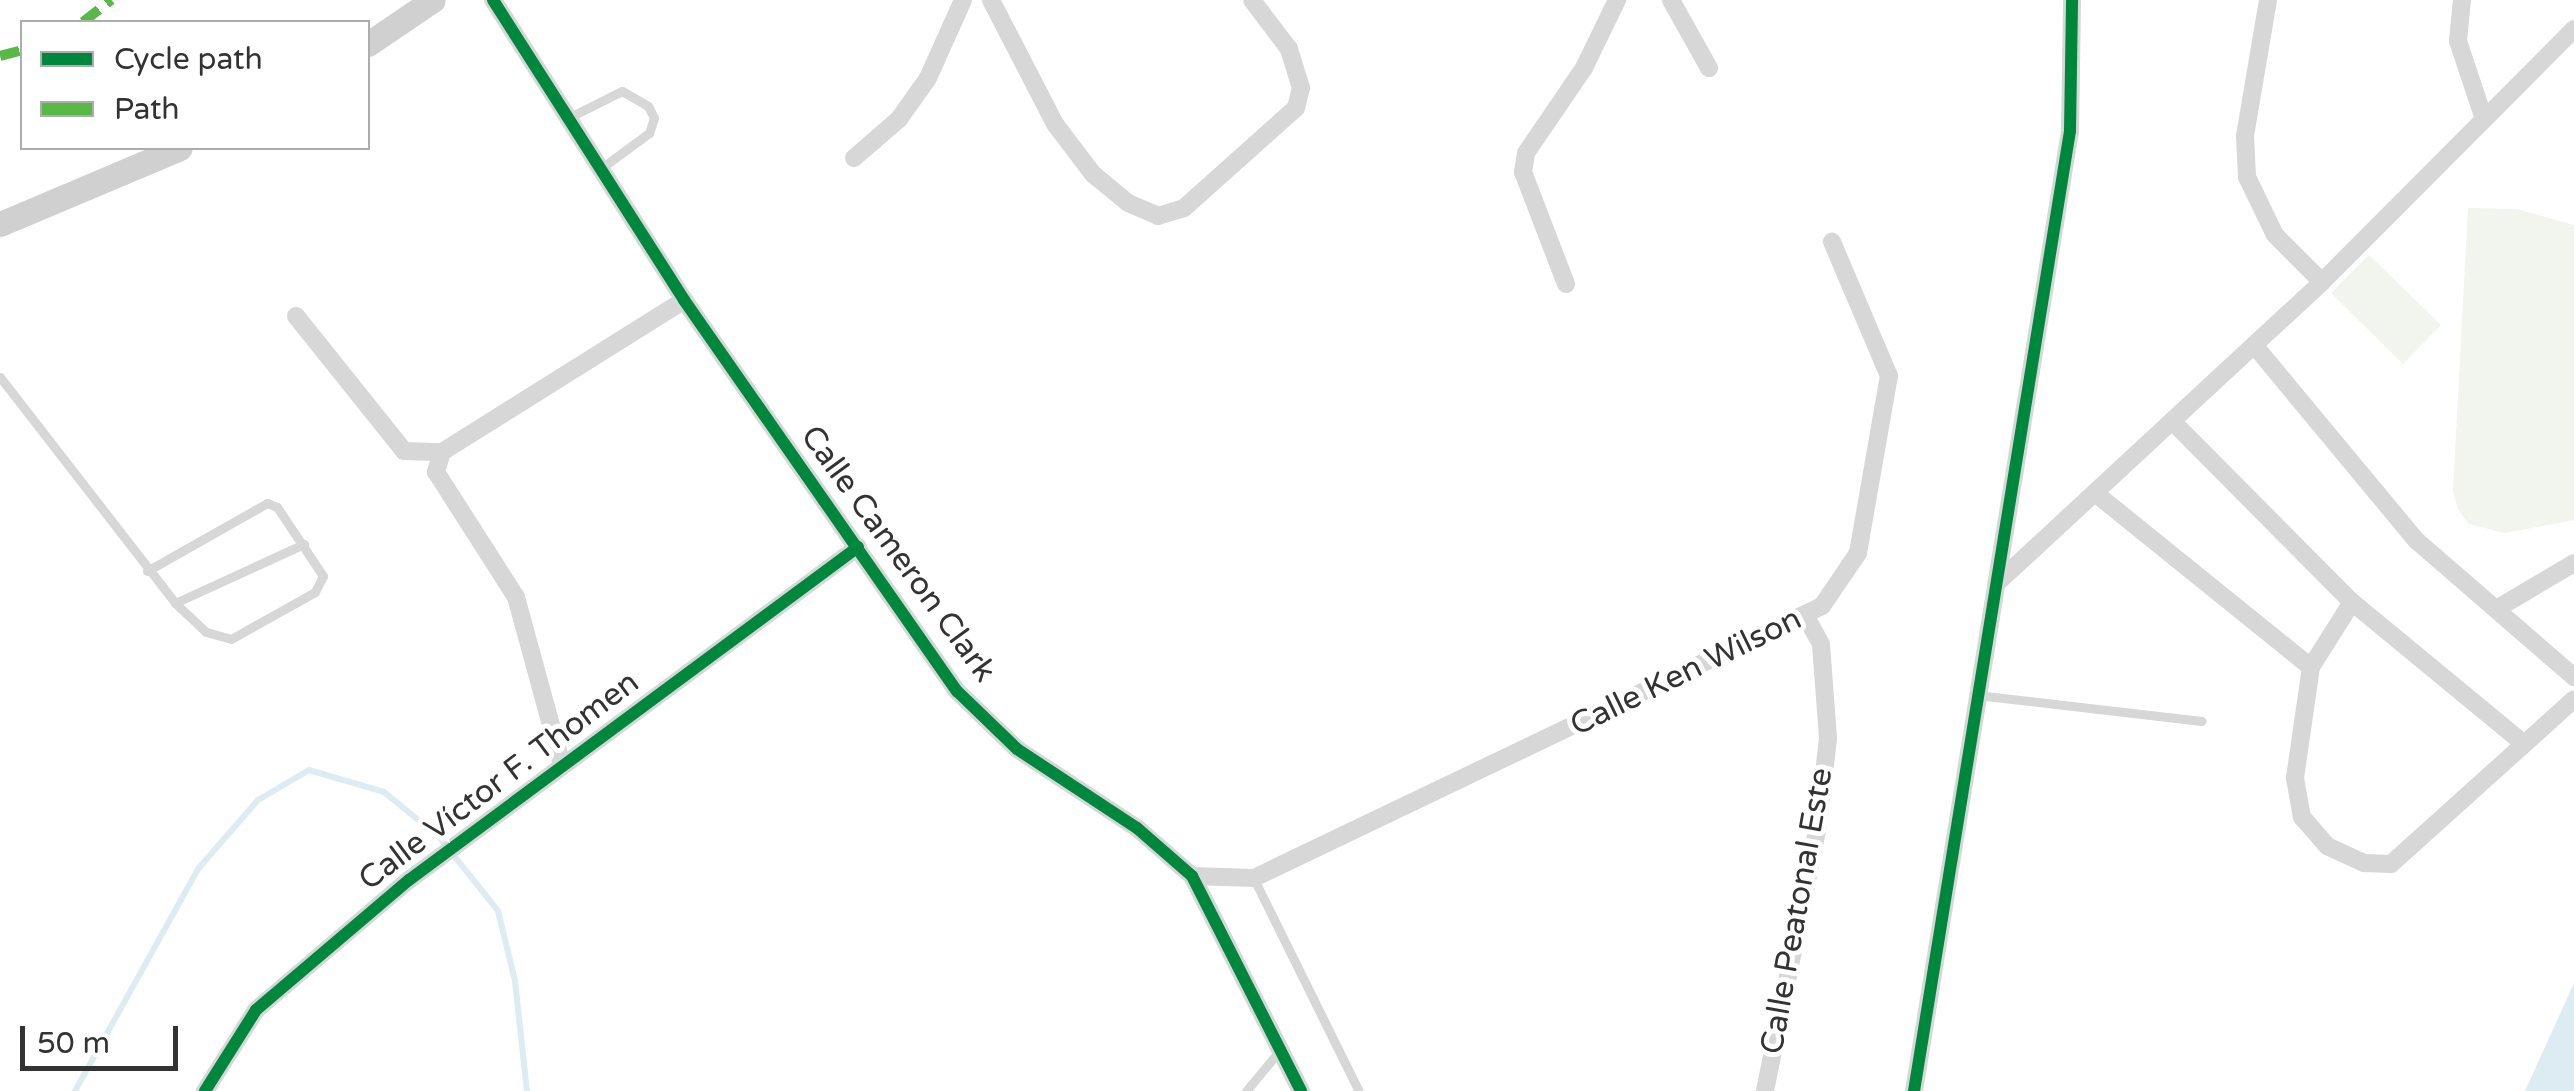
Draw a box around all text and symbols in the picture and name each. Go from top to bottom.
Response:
legend [20,20,370,150]
text: Cycle path [114,41,263,78]
text: Path [114,91,180,128]
street label: Calle Cameron Clark [792,418,1004,690]
street label: Calle Ken Wilson [1564,599,1808,745]
street label: Calle Víctor F. Thomen [351,663,647,899]
street label: Calle Peatonal Este [1753,765,1841,1057]
scale bar [25,1006,182,1068]
text: 50 m [37,1025,110,1062]

